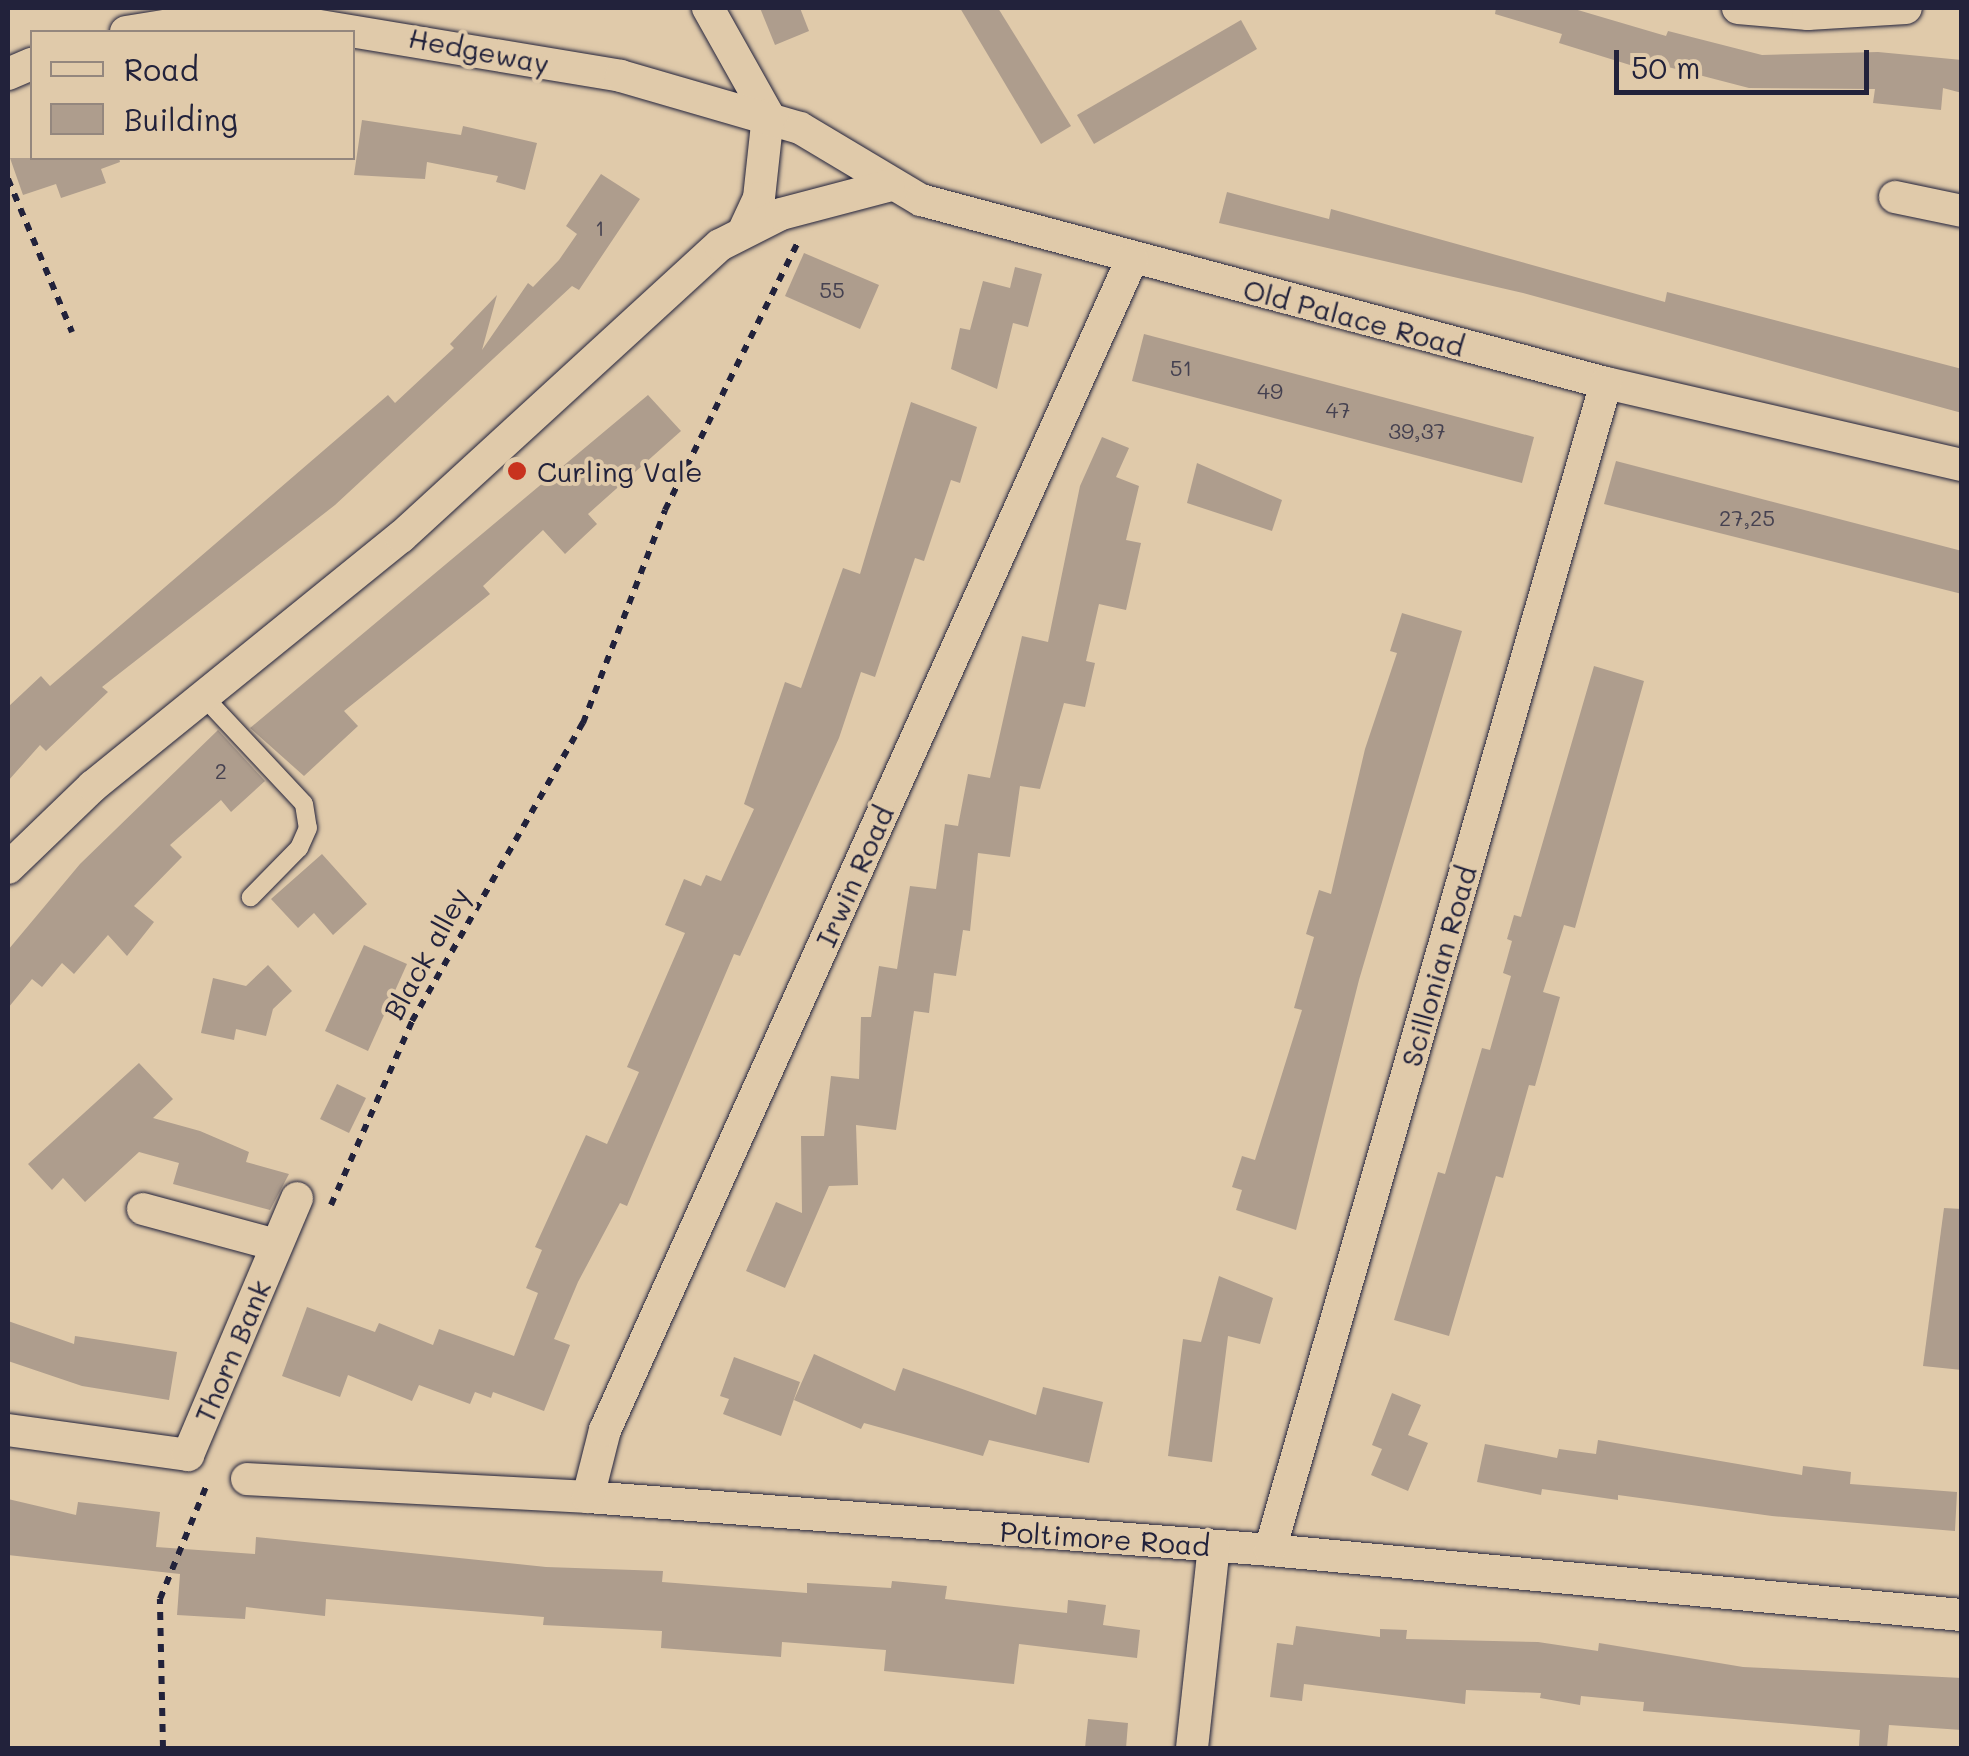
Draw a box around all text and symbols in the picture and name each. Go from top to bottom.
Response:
street label: Hedgeway [406,20,552,80]
legend [30,30,355,160]
scale bar [1619,30,1874,92]
text: 50 m [1631,47,1701,87]
text: Road [124,49,199,89]
text: Building [124,99,238,139]
house number: 1 [595,215,605,241]
street label: Old Palace Road [1240,271,1468,363]
house number: 55 [819,277,845,303]
house number: 51 [1170,355,1192,381]
house number: 49 [1257,378,1283,404]
house number: 47 [1325,397,1351,423]
house number: 39,37 [1388,418,1446,444]
place label: Curling Vale [537,454,702,488]
marker: Curling Vale [506,460,528,482]
house number: 27,25 [1719,505,1775,531]
house number: 2 [215,758,227,784]
street label: Irwin Road [808,800,900,952]
street label: Scillonian Road [1393,862,1483,1070]
street label: Black alley [376,881,476,1025]
street label: Thorn Bank [187,1275,277,1427]
street label: Poltimore Road [999,1514,1211,1562]

